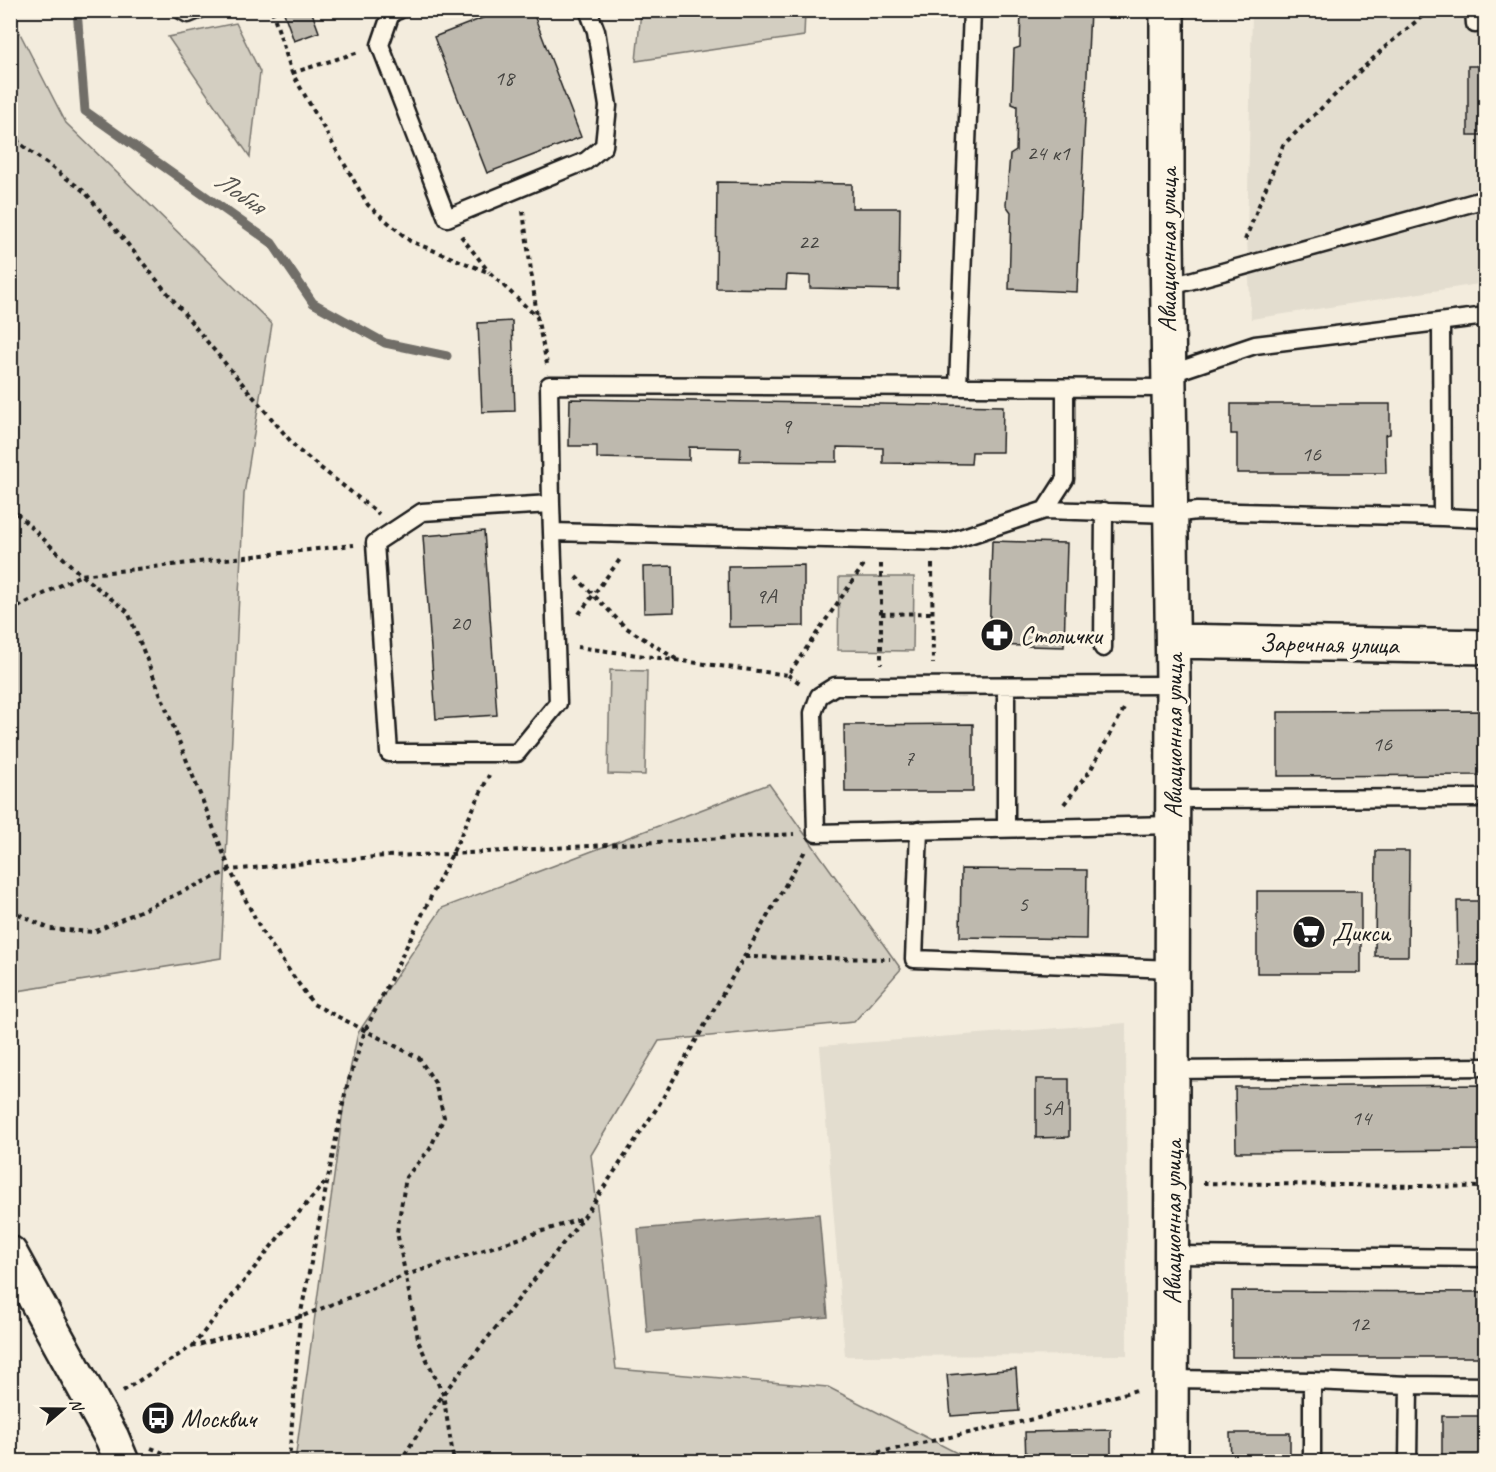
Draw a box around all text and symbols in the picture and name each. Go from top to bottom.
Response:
house number: 18 [494,64,516,92]
house number: 24 к1 [1026,139,1071,167]
water label: Лобня [208,163,275,224]
street label: Авиационная улица [1151,166,1184,332]
house number: 22 [798,228,820,256]
house number: 9 [781,412,793,440]
house number: 16 [1301,440,1322,468]
house number: 9А [756,582,777,610]
house number: 20 [450,609,472,637]
pharmacy icon: Столички [979,617,1015,653]
place label: Столички [1020,619,1104,652]
street label: Заречная улица [1259,626,1400,662]
street label: Авиационная улица [1157,652,1190,818]
house number: 16 [1372,730,1393,758]
house number: 7 [904,744,915,772]
house number: 5 [1018,890,1029,918]
supermarket icon: Дикси [1291,914,1327,950]
place label: Дикси [1332,916,1392,949]
house number: 5А [1042,1094,1063,1122]
house number: 14 [1351,1104,1373,1132]
street label: Авиационная улица [1156,1138,1189,1304]
house number: 12 [1349,1310,1371,1338]
north arrow [33,1379,93,1439]
text: N [65,1396,88,1415]
bus stop icon: Москвич [140,1400,176,1436]
place label: Москвич [181,1402,258,1435]

